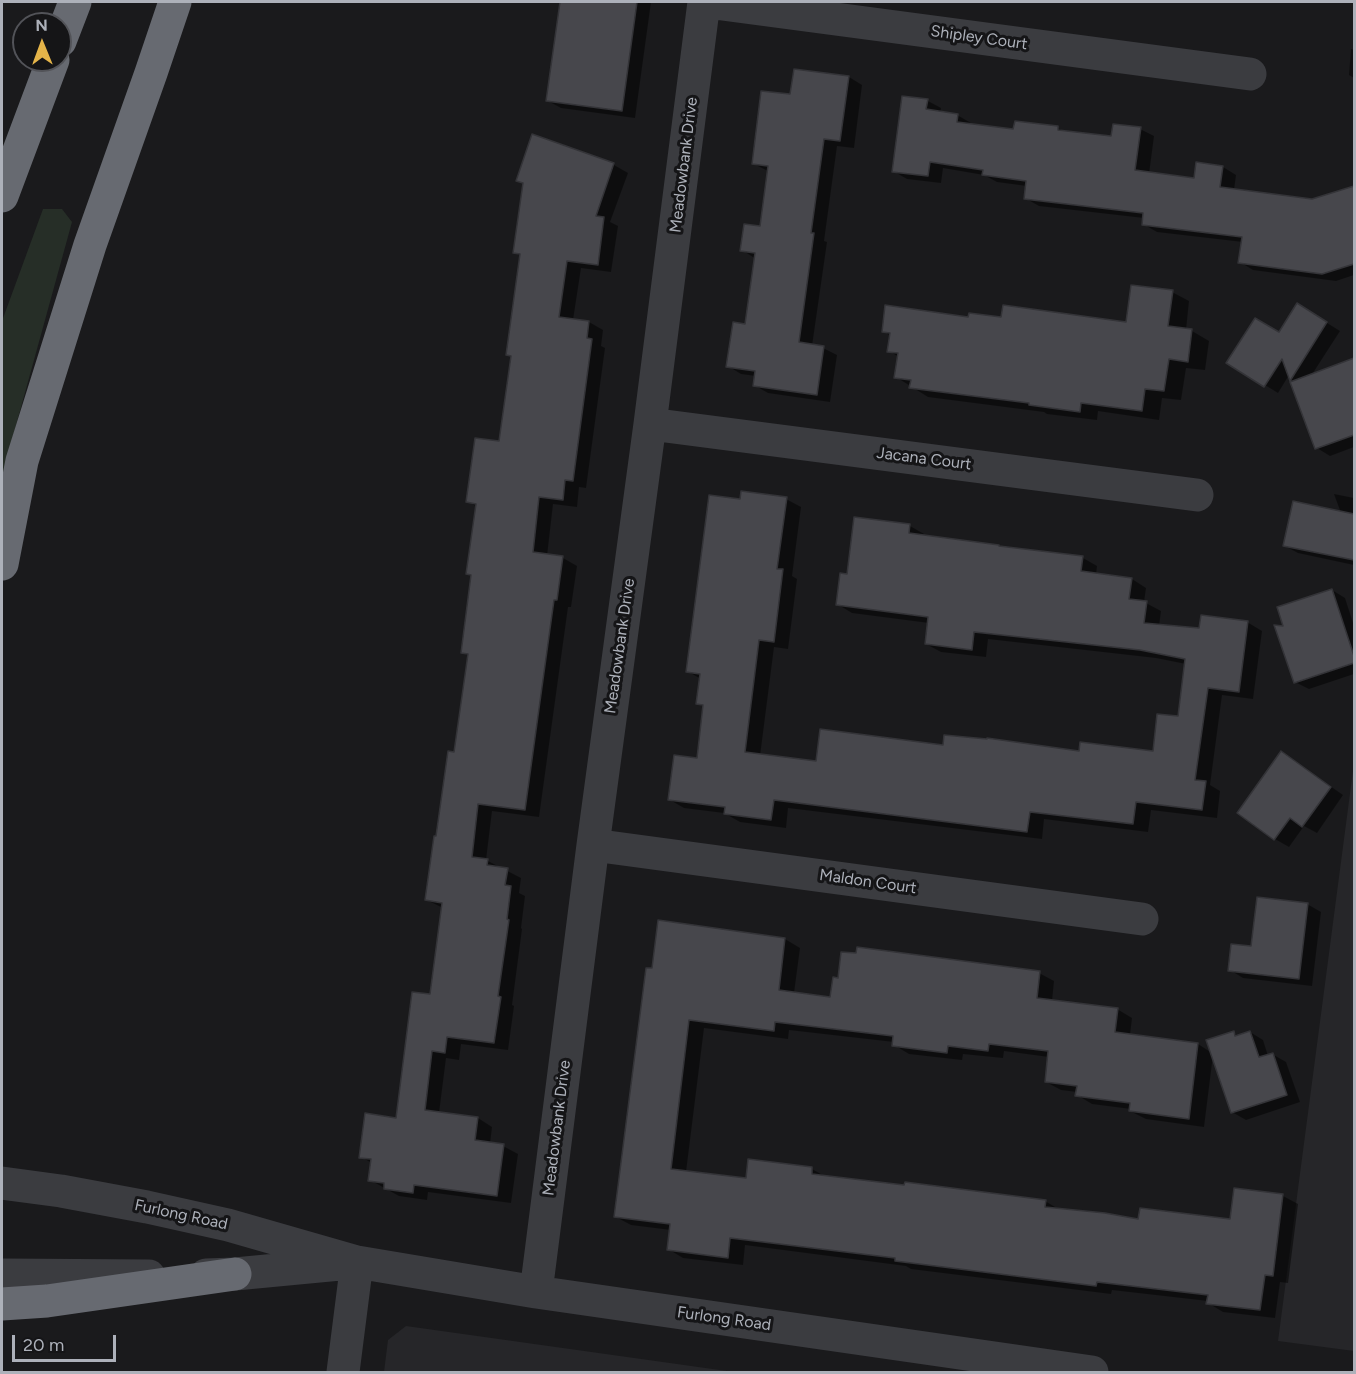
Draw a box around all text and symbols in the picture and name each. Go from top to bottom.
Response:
north arrow [12,12,72,72]
text: N [35,16,48,35]
street label: Shipley Court [929,22,1029,54]
street label: Meadowbank Drive [666,96,702,234]
street label: Jacana Court [875,444,973,474]
street label: Meadowbank Drive [601,577,639,715]
street label: Maldon Court [818,866,918,898]
street label: Meadowbank Drive [539,1059,575,1197]
street label: Furlong Road [133,1196,229,1234]
street label: Furlong Road [676,1303,772,1335]
scale bar [15,1323,118,1361]
text: 20 m [23,1334,64,1356]

